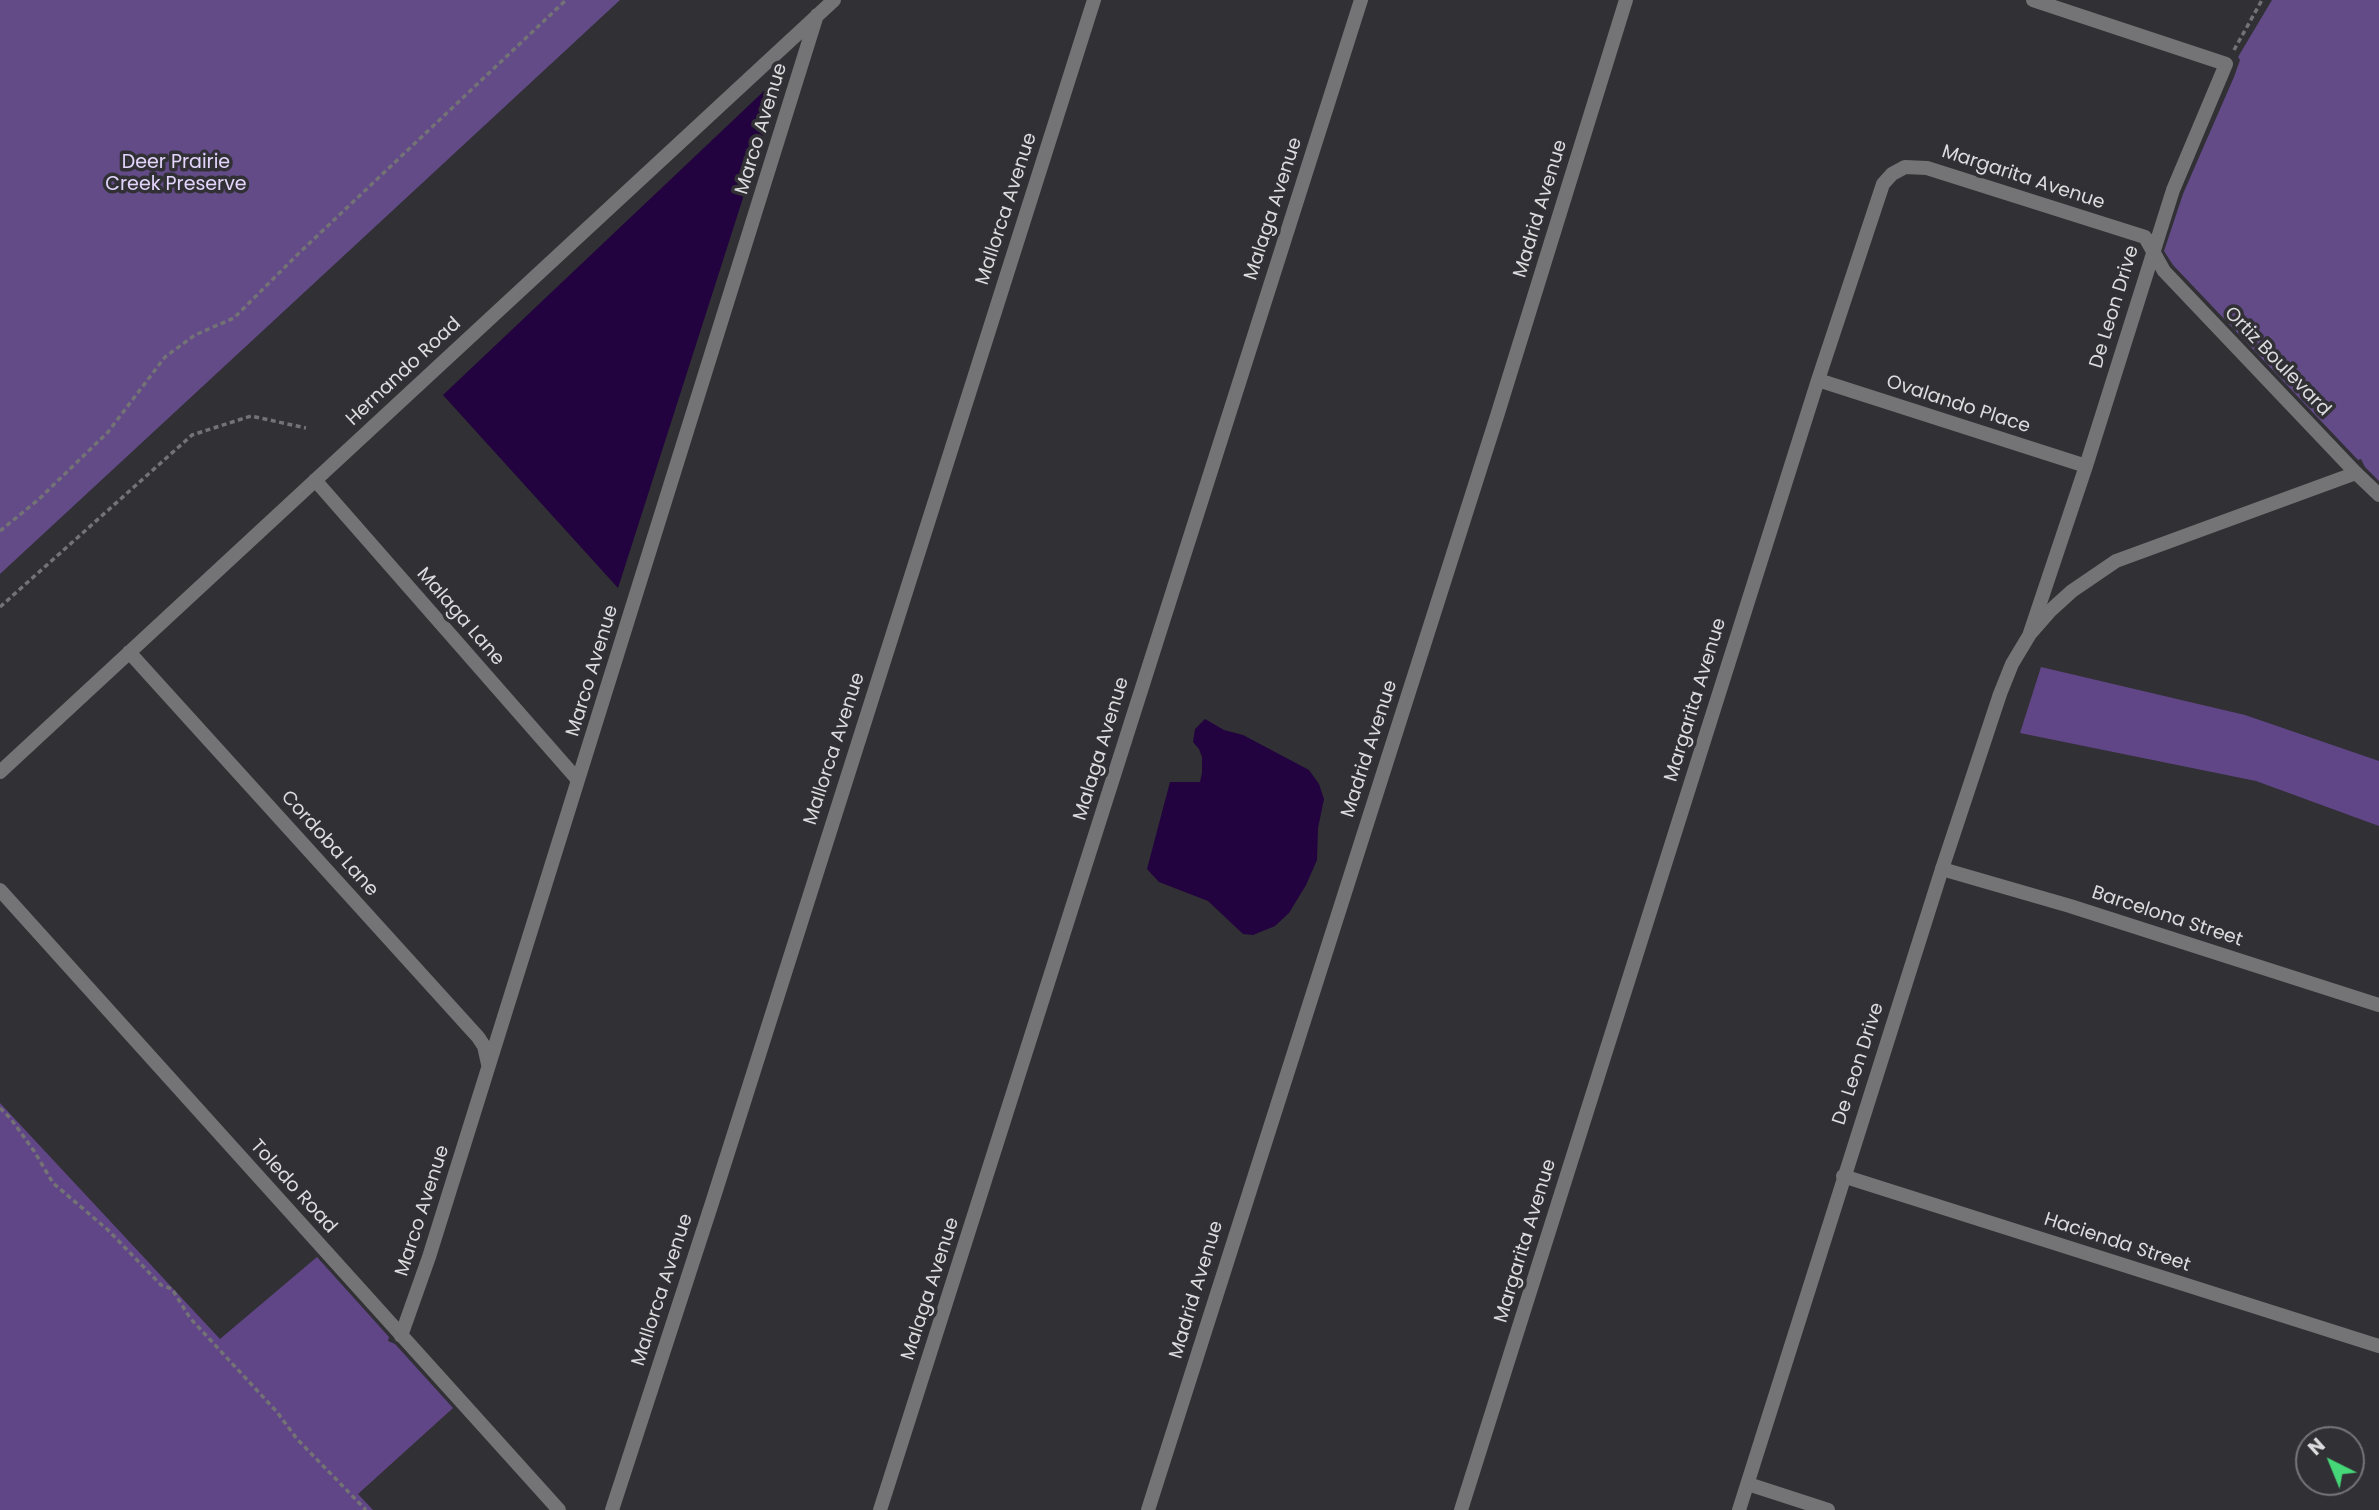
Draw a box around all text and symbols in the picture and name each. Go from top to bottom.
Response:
street label: Marco Avenue [731,60,793,198]
street label: Mallorca Avenue [972,130,1042,288]
street label: Malaga Avenue [1240,135,1308,283]
street label: Madrid Avenue [1509,137,1573,281]
street label: Margarita Avenue [1939,141,2107,215]
park label: Deer Prairie Creek Preserve [105,152,247,196]
street label: De Leon Drive [2085,243,2145,371]
street label: Ortiz Boulevard [2219,303,2335,421]
street label: Hernando Road [342,313,466,431]
street label: Ovalando Place [1883,371,2033,439]
street label: Malaga Lane [411,563,509,671]
street label: Marco Avenue [562,602,624,740]
street label: Margarita Avenue [1660,615,1732,785]
street label: Mallorca Avenue [800,670,870,828]
street label: Malaga Avenue [1069,675,1135,823]
street label: Madrid Avenue [1337,677,1403,821]
street label: Cordoba Lane [275,786,383,902]
street label: Barcelona Street [2089,882,2245,952]
street label: De Leon Drive [1828,1000,1890,1128]
street label: Toledo Road [245,1135,341,1239]
street label: Marco Avenue [391,1143,455,1279]
street label: Margarita Avenue [1490,1156,1562,1326]
street label: Hacienda Street [2041,1209,2193,1277]
street label: Mallorca Avenue [628,1211,698,1369]
street label: Malaga Avenue [897,1215,965,1363]
street label: Madrid Avenue [1165,1218,1229,1362]
north arrow [2295,1426,2365,1496]
text: N [2302,1432,2331,1461]

